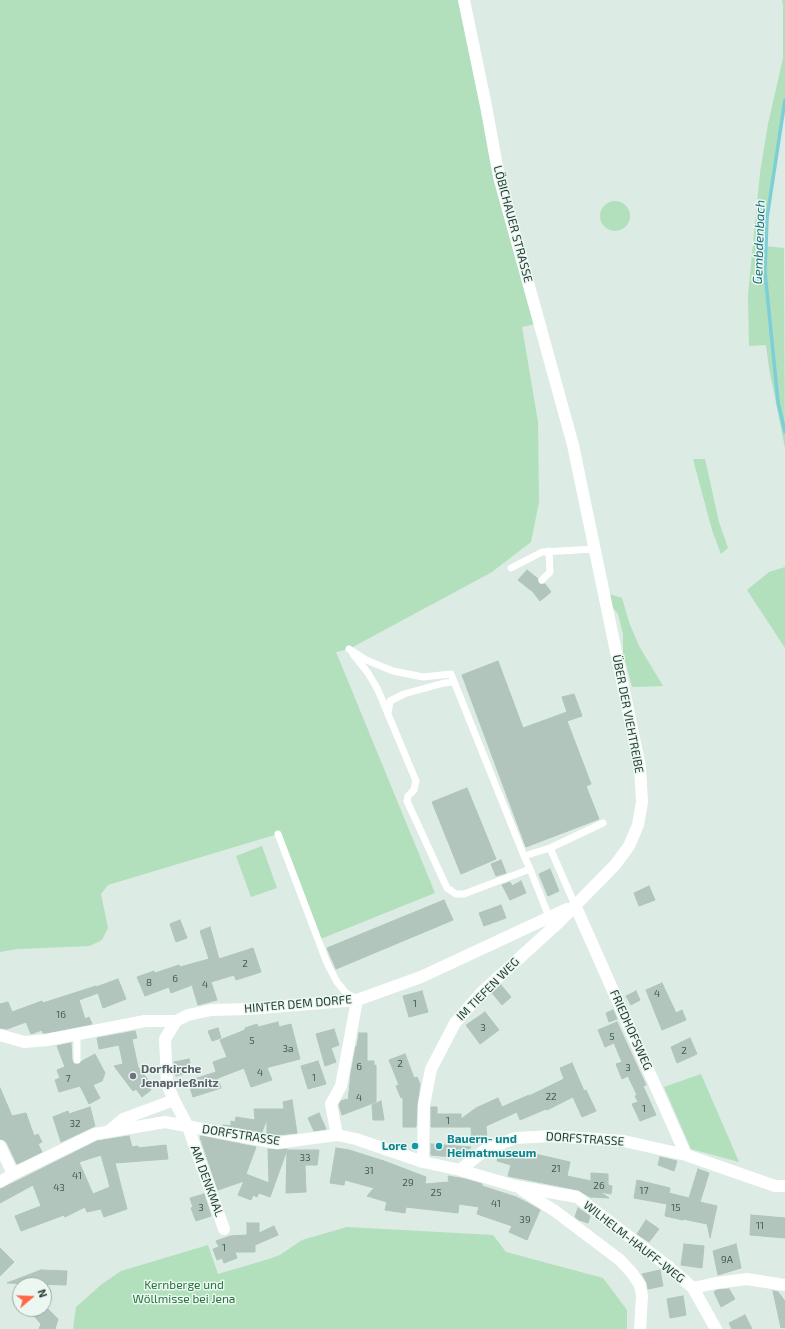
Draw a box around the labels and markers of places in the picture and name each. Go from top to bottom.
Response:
place label: Dorfkirche Jenaprießnitz [141,1062,219,1090]
marker: Dorfkirche Jenaprießnitz [128,1071,138,1081]
place label: Bauern- und Heimatmuseum [447,1132,536,1160]
place label: Lore [382,1139,407,1153]
marker: Lore [410,1141,420,1151]
marker: Bauern- und Heimatmuseum [434,1141,444,1151]

